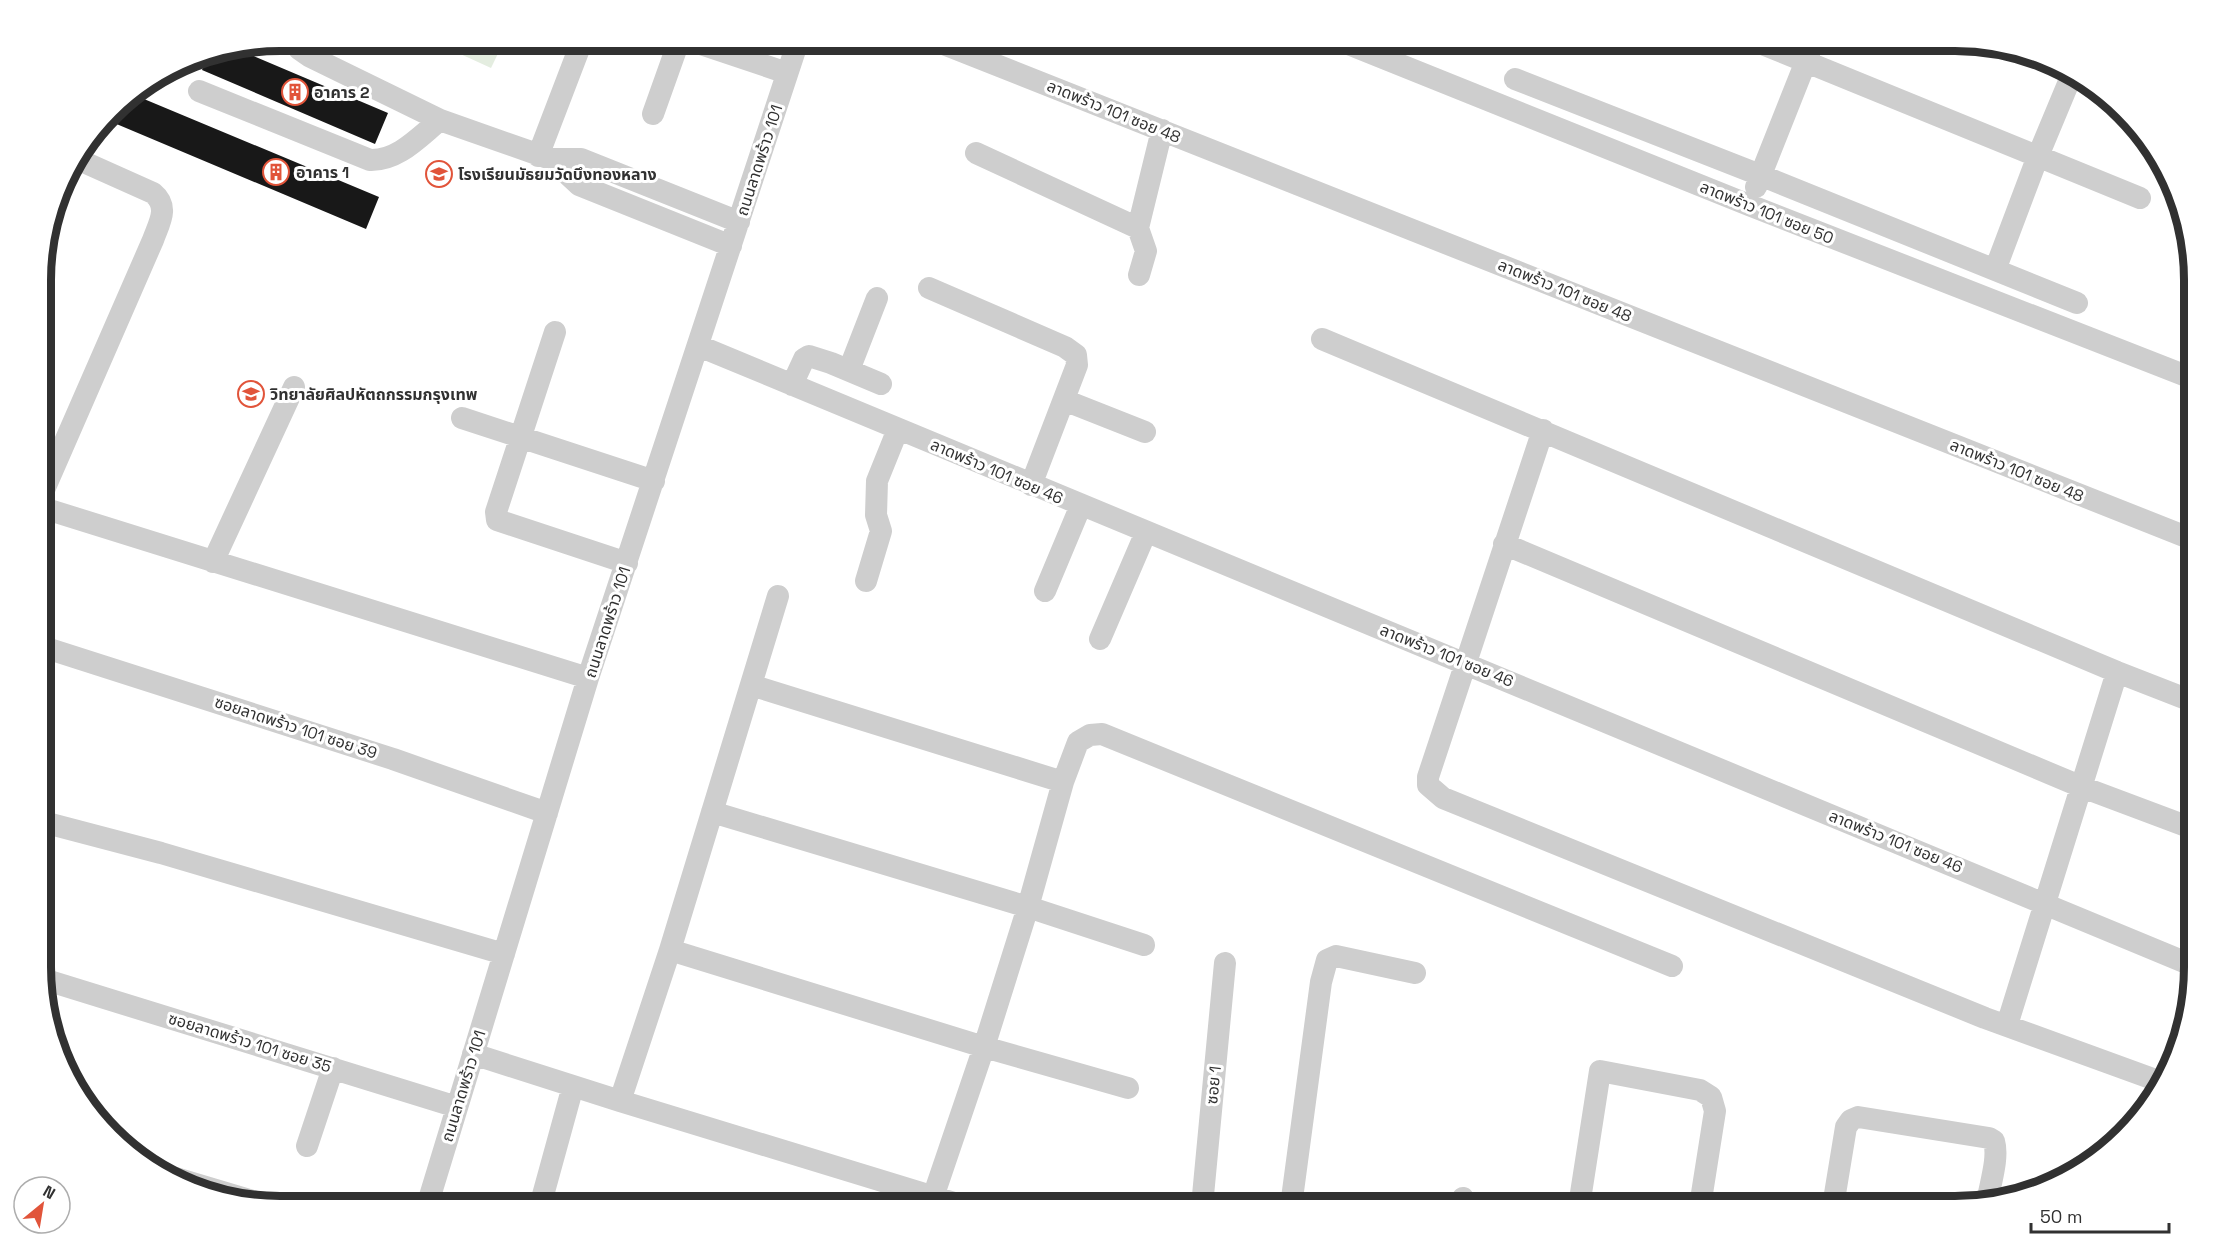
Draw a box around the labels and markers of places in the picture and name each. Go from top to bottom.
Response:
building icon: อาคาร 2 [280,77,310,107]
place label: อาคาร 2 [314,82,370,103]
building icon: อาคาร 1 [261,157,291,187]
school or university icon: โรงเรียนมัธยมวัดบึงทองหลาง [424,159,454,189]
place label: อาคาร 1 [296,162,349,183]
place label: โรงเรียนมัธยมวัดบึงทองหลาง [458,164,657,185]
school or university icon: วิทยาลัยศิลปหัตถกรรมกรุงเทพ [236,379,266,409]
place label: วิทยาลัยศิลปหัตถกรรมกรุงเทพ [270,384,478,405]

